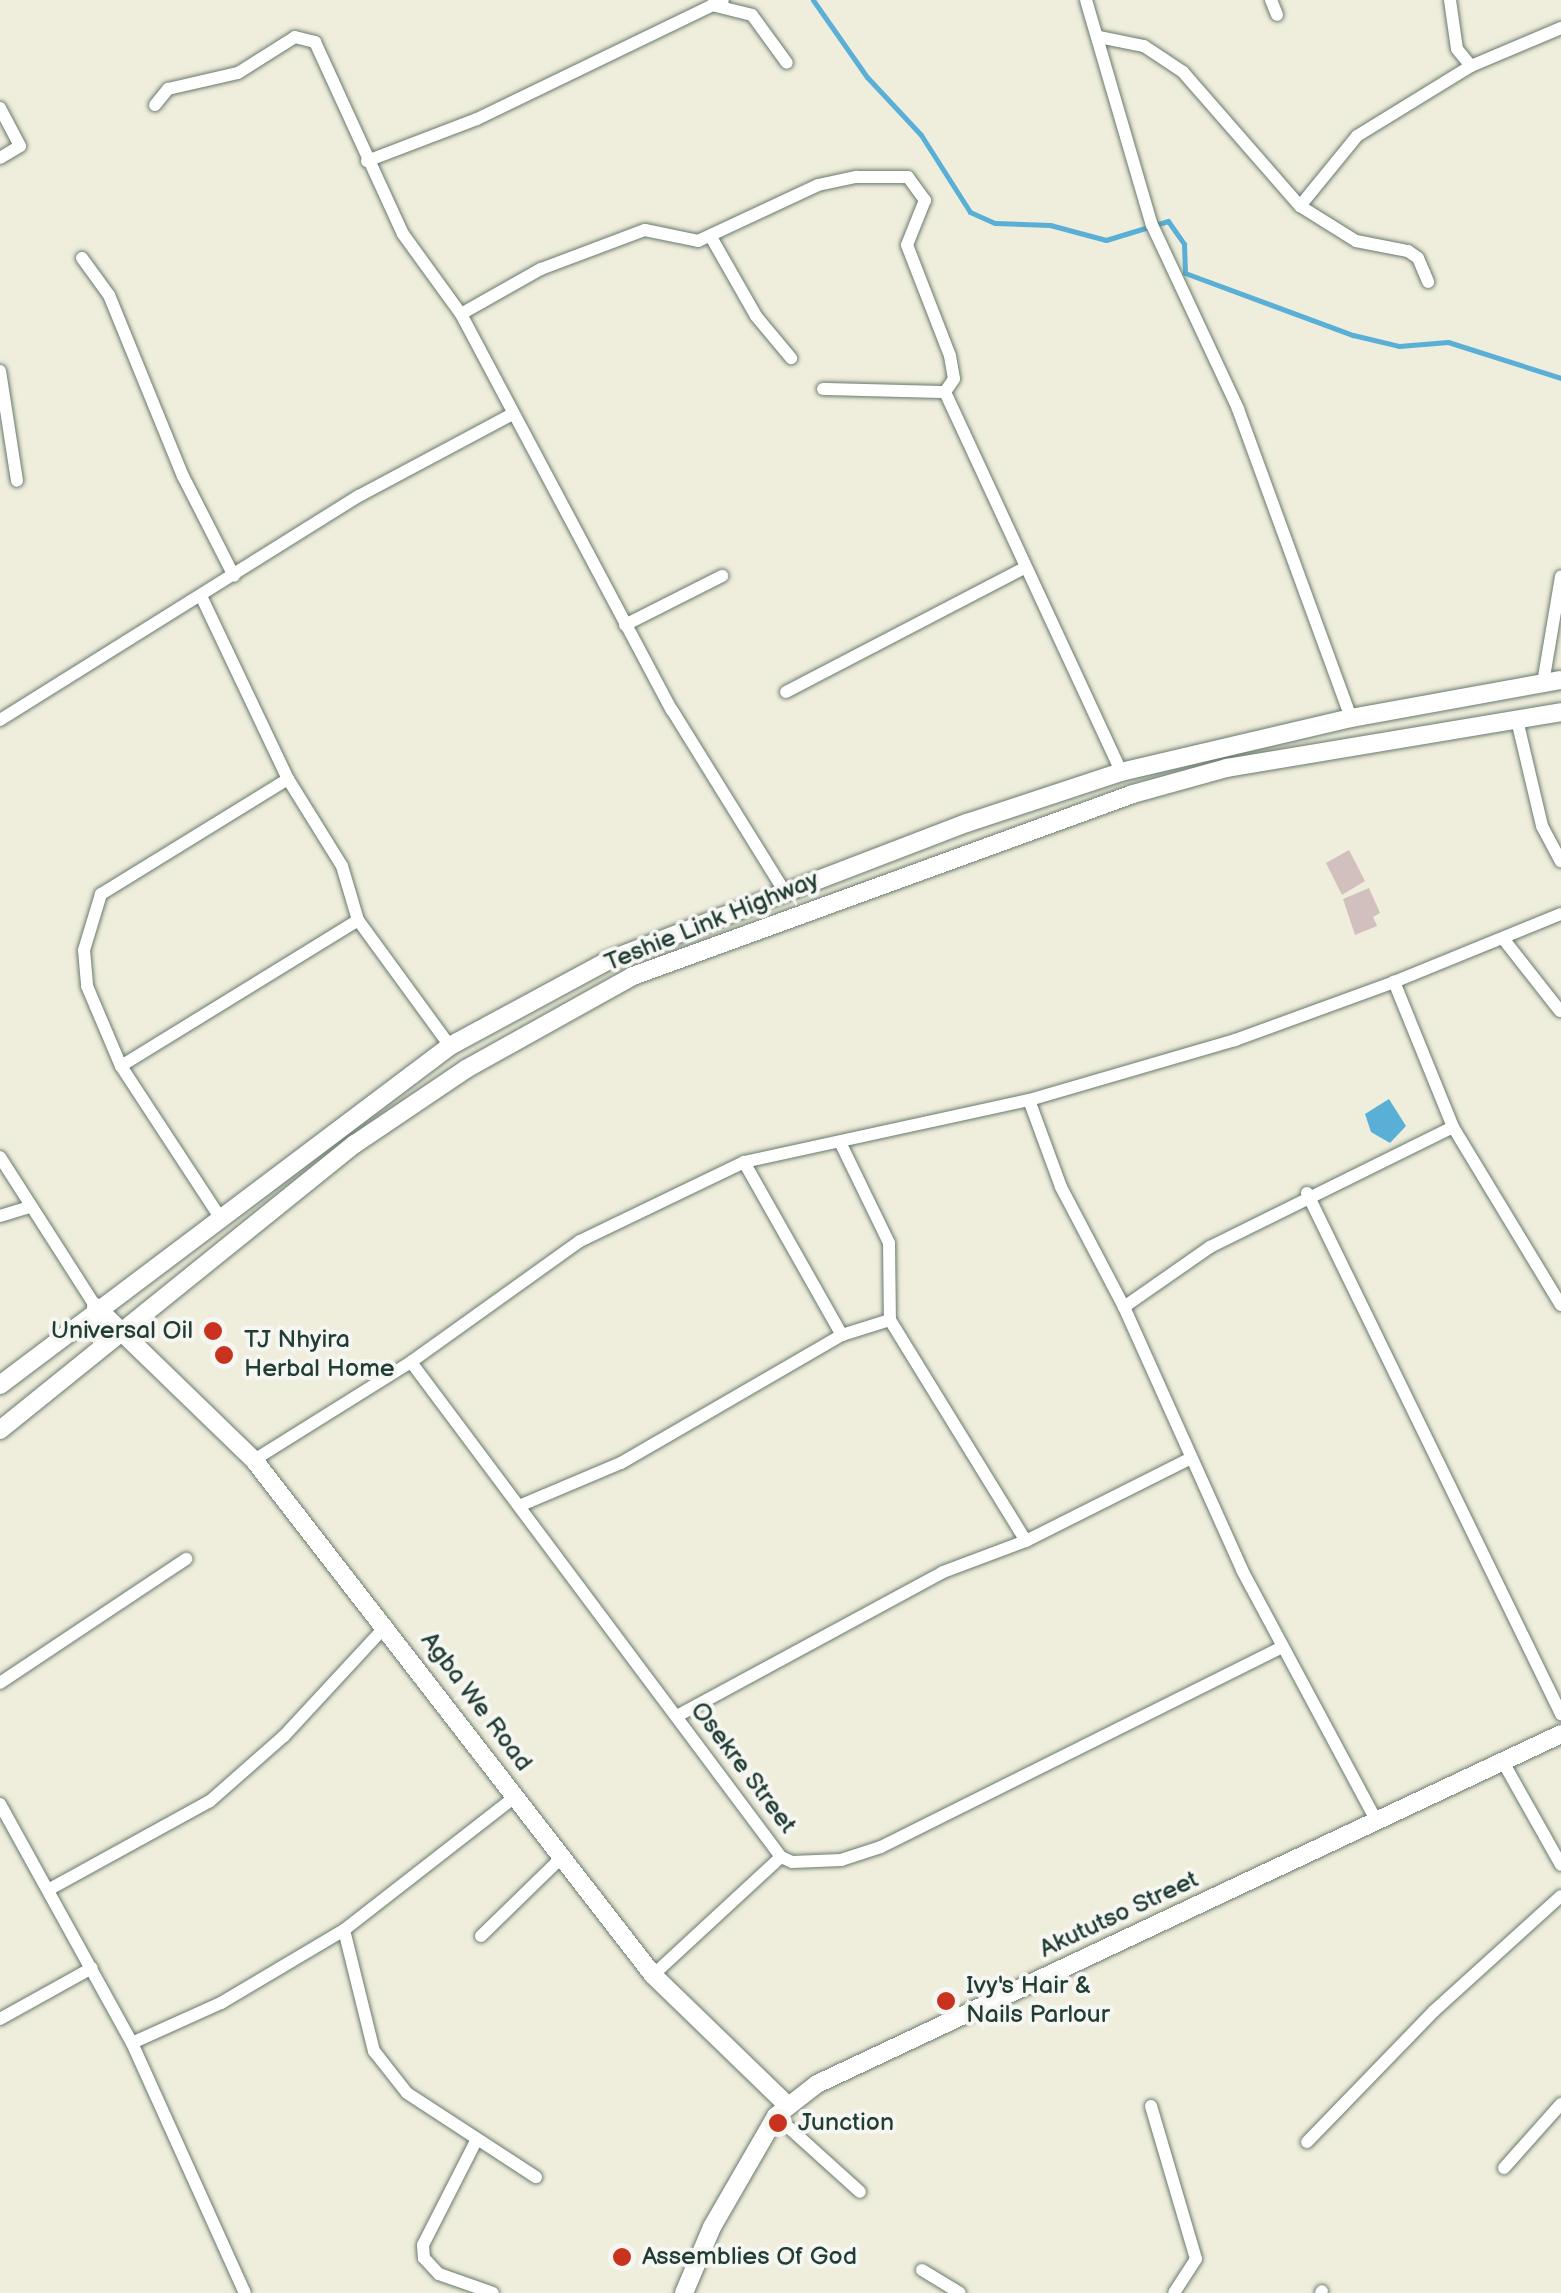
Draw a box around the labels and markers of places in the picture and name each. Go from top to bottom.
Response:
place label: Universal Oil [51,1316,193,1346]
marker: Universal Oil [202,1320,224,1342]
place label: TJ Nhyira Herbal Home [244,1326,395,1385]
marker: TJ Nhyira Herbal Home [213,1344,235,1366]
place label: Ivy's Hair & Nails Parlour [966,1972,1110,2031]
marker: Ivy's Hair & Nails Parlour [935,1990,957,2012]
place label: Junction [798,2108,894,2138]
marker: Junction [767,2112,789,2134]
place label: Assemblies Of God [642,2242,857,2272]
marker: Assemblies Of God [611,2246,633,2268]

